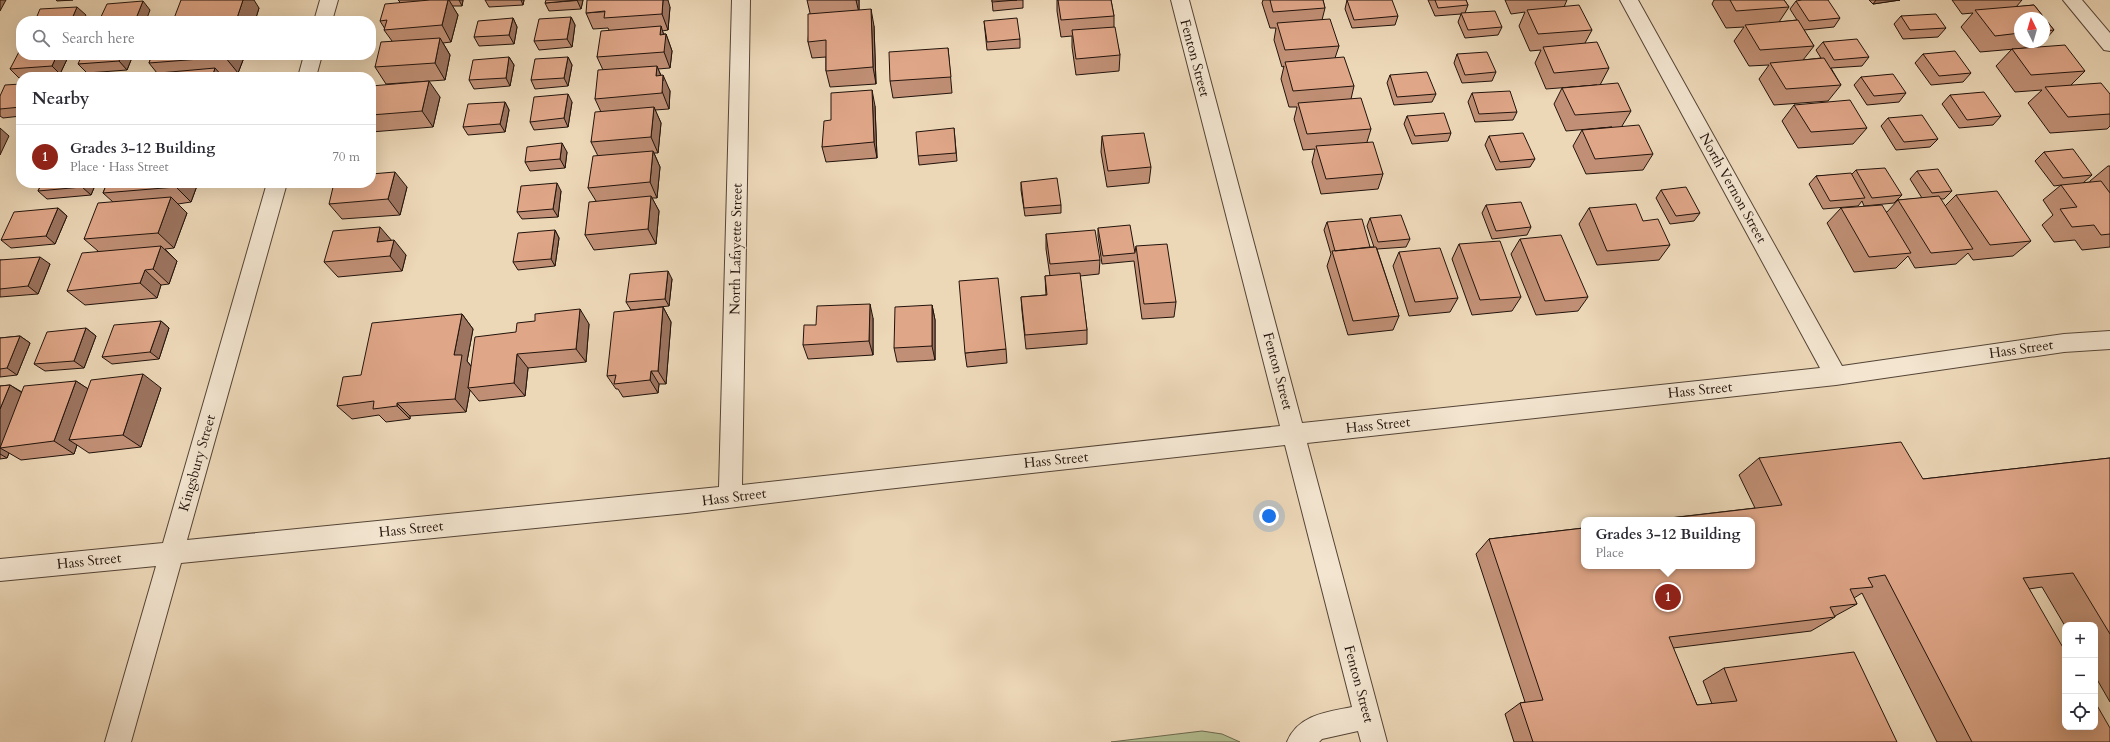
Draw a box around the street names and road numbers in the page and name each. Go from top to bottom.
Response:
street label: Fenton Street [1176,17,1215,99]
street label: North Vernon Street [1695,130,1771,247]
street label: North Lafayette Street [725,182,747,315]
street label: Fenton Street [1259,330,1298,412]
street label: Hass Street [1988,335,2055,363]
street label: Hass Street [1667,377,1734,403]
street label: Kingsbury Street [174,412,220,514]
street label: Hass Street [1345,412,1412,438]
street label: Hass Street [1023,447,1090,473]
street label: Hass Street [701,484,768,510]
street label: Hass Street [378,516,445,542]
street label: Hass Street [56,548,123,574]
street label: Fenton Street [1340,643,1379,725]

